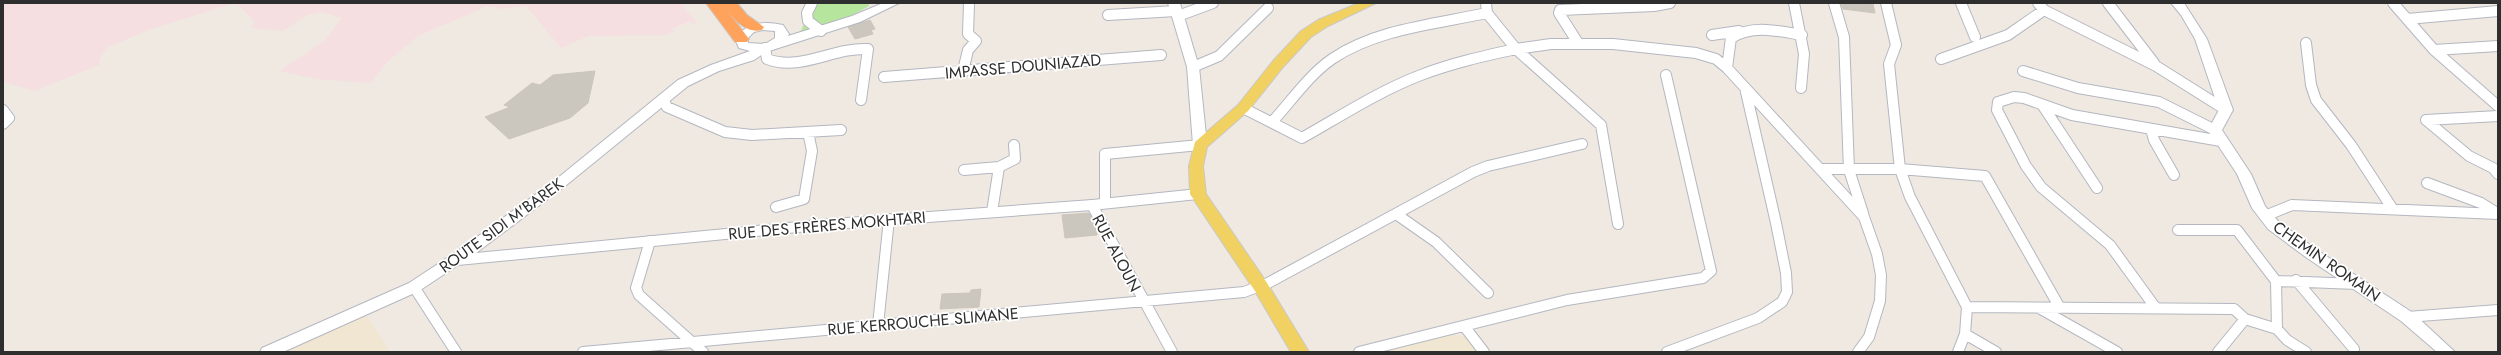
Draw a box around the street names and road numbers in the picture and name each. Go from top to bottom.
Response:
street label: IMPASSE DOUNIAZAD [944,48,1102,85]
street label: ROUTE SIDI M'BAREK [434,172,568,278]
street label: RUE DES FRÈRES MOKHTARI [727,205,927,246]
street label: RUE ALOUN [1086,210,1147,296]
street label: CHEMIN ROMAIN [2268,216,2385,307]
street label: RUE KERROUCHE SLIMANE [827,302,1019,341]

